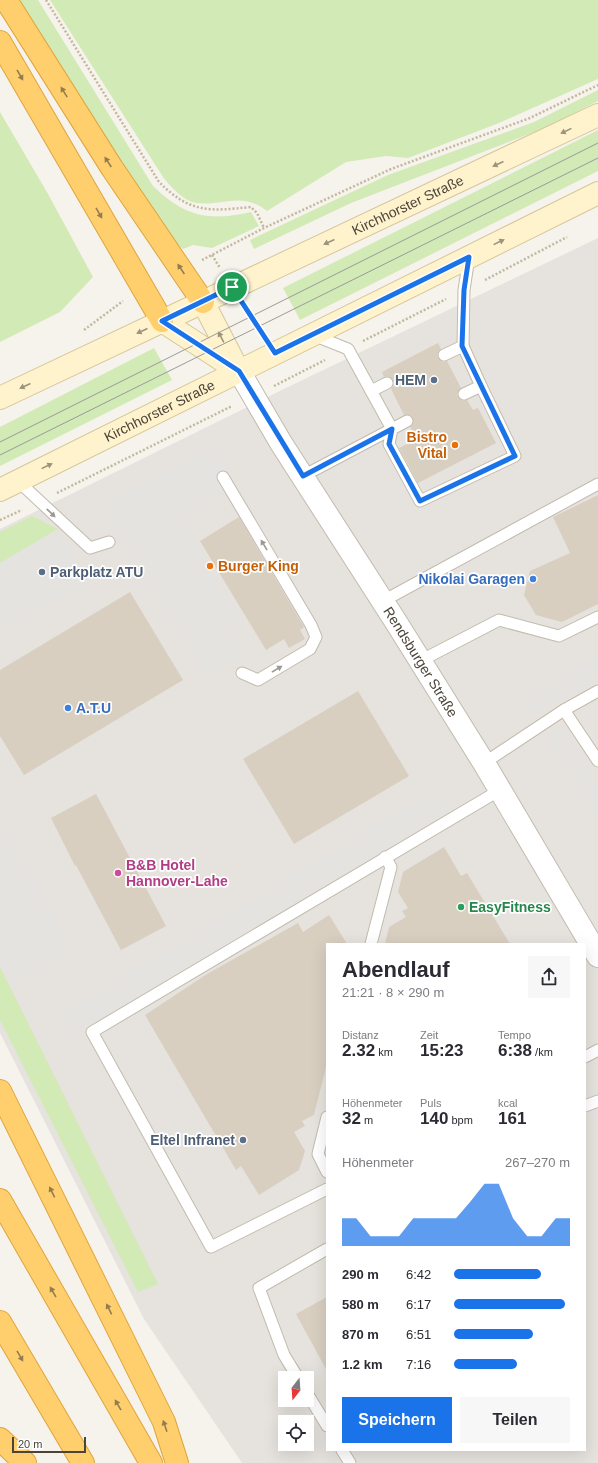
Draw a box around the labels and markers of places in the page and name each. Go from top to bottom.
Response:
pin [215,270,249,304]
place label: HEM [395,372,426,388]
marker: HEM [429,375,439,385]
place label: Bistro Vital [407,429,447,461]
marker: Bistro Vital [450,440,460,450]
place label: Burger King [218,558,299,574]
marker: Burger King [205,561,215,571]
place label: Parkplatz ATU [50,564,143,580]
marker: Parkplatz ATU [37,567,47,577]
place label: Nikolai Garagen [418,571,525,587]
marker: Nikolai Garagen [528,574,538,584]
place label: A.T.U [76,700,111,716]
marker: A.T.U [63,703,73,713]
place label: B&B Hotel Hannover-Lahe [126,857,228,889]
marker: B&B Hotel Hannover-Lahe [113,868,123,878]
place label: EasyFitness [469,899,551,915]
marker: EasyFitness [456,902,466,912]
place label: Eltel Infranet [150,1132,235,1148]
marker: Eltel Infranet [238,1135,248,1145]

